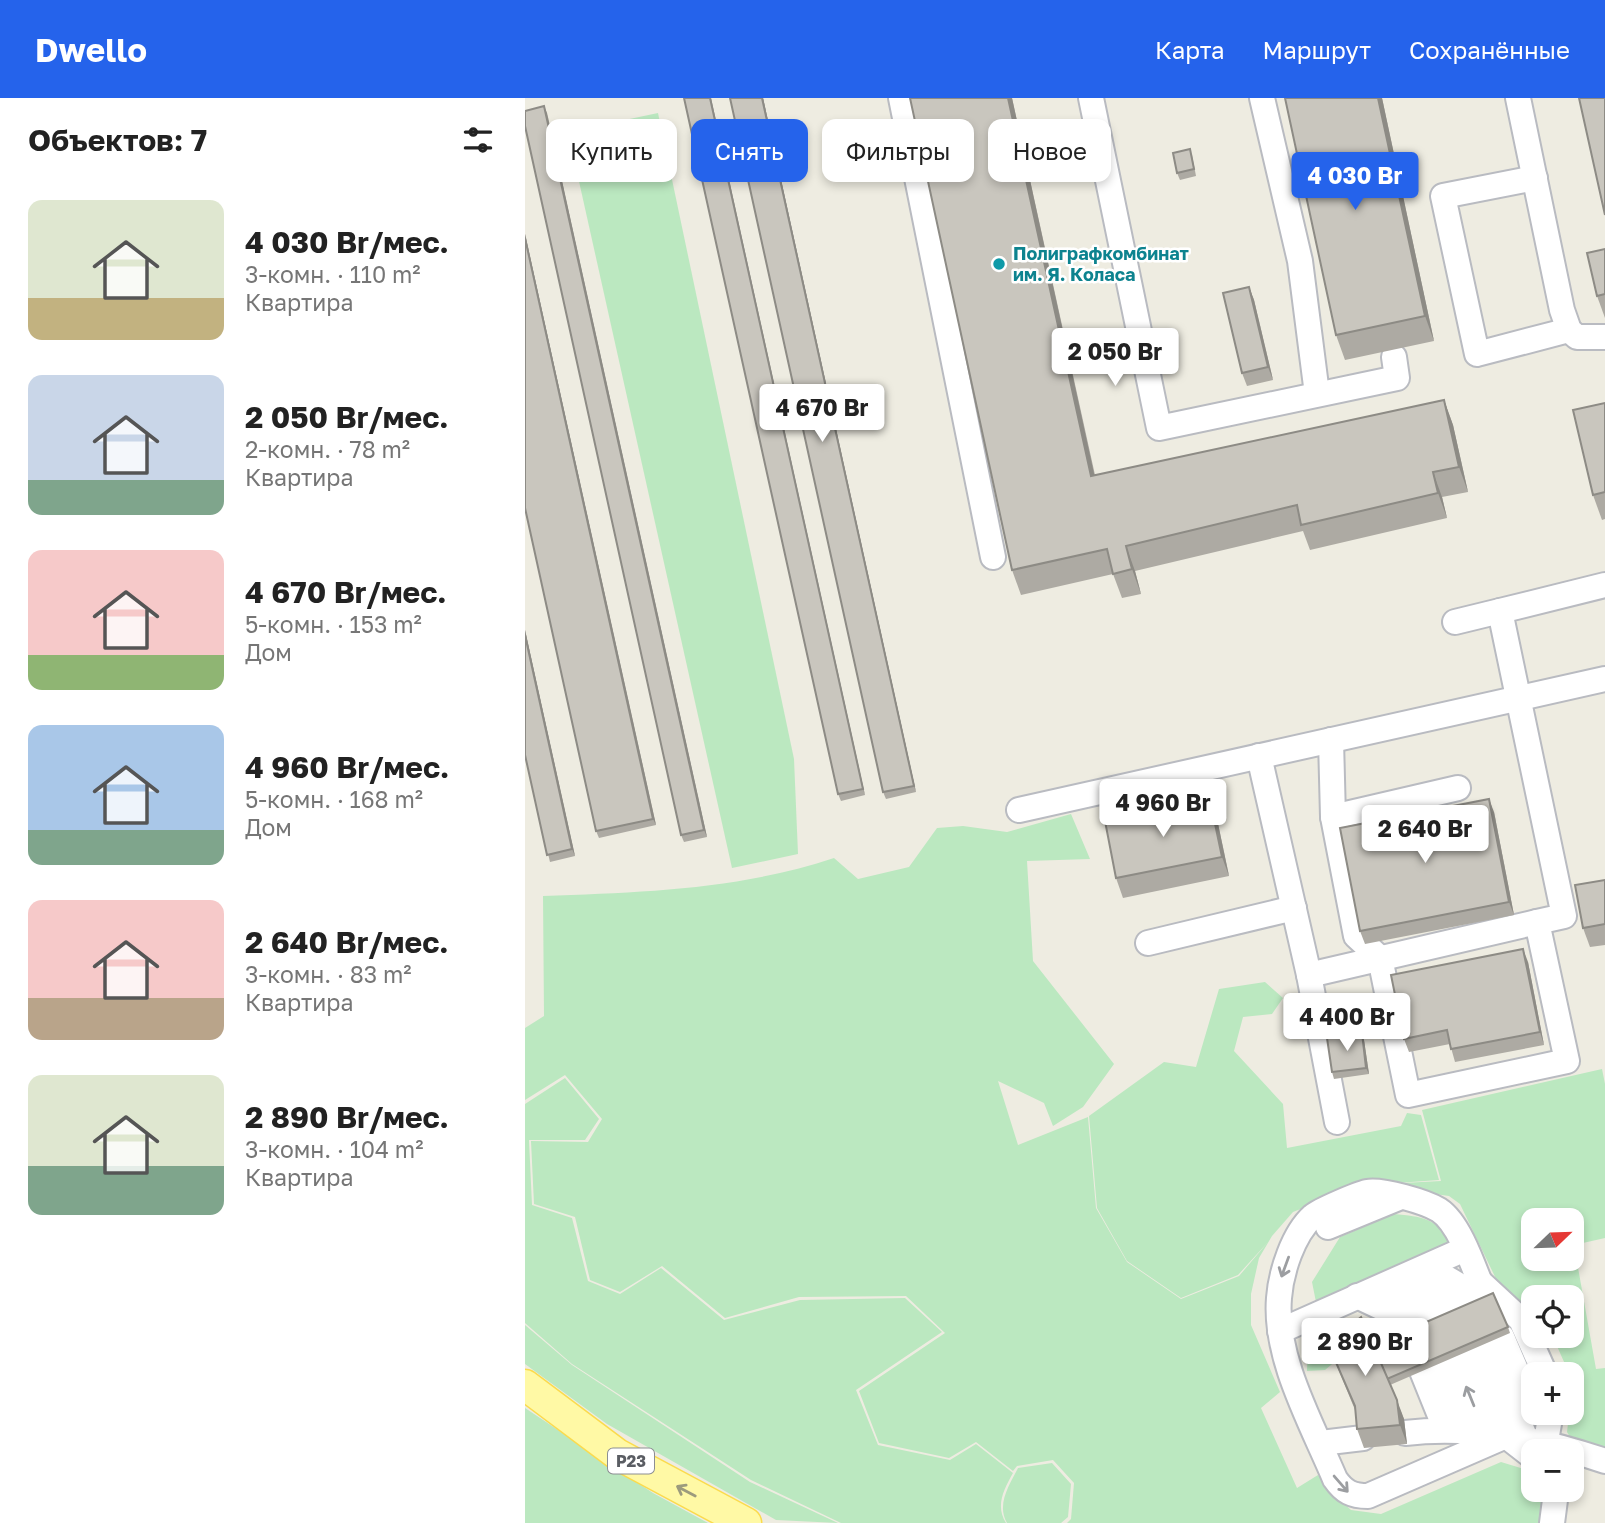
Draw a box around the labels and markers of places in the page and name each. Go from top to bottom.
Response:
pin: 4 030 Br [1283,152,1427,212]
place label: Полиграфкомбинат им. Я. Коласа [1013,242,1189,285]
marker: Полиграфкомбинат им. Я. Коласа [991,256,1007,272]
pin: 2 050 Br [1043,328,1187,388]
pin: 4 670 Br [750,384,894,444]
pin: 4 960 Br [1091,780,1235,839]
pin: 2 640 Br [1353,806,1497,865]
pin: 4 400 Br [1275,993,1419,1053]
pin: 2 890 Br [1293,1318,1437,1378]

